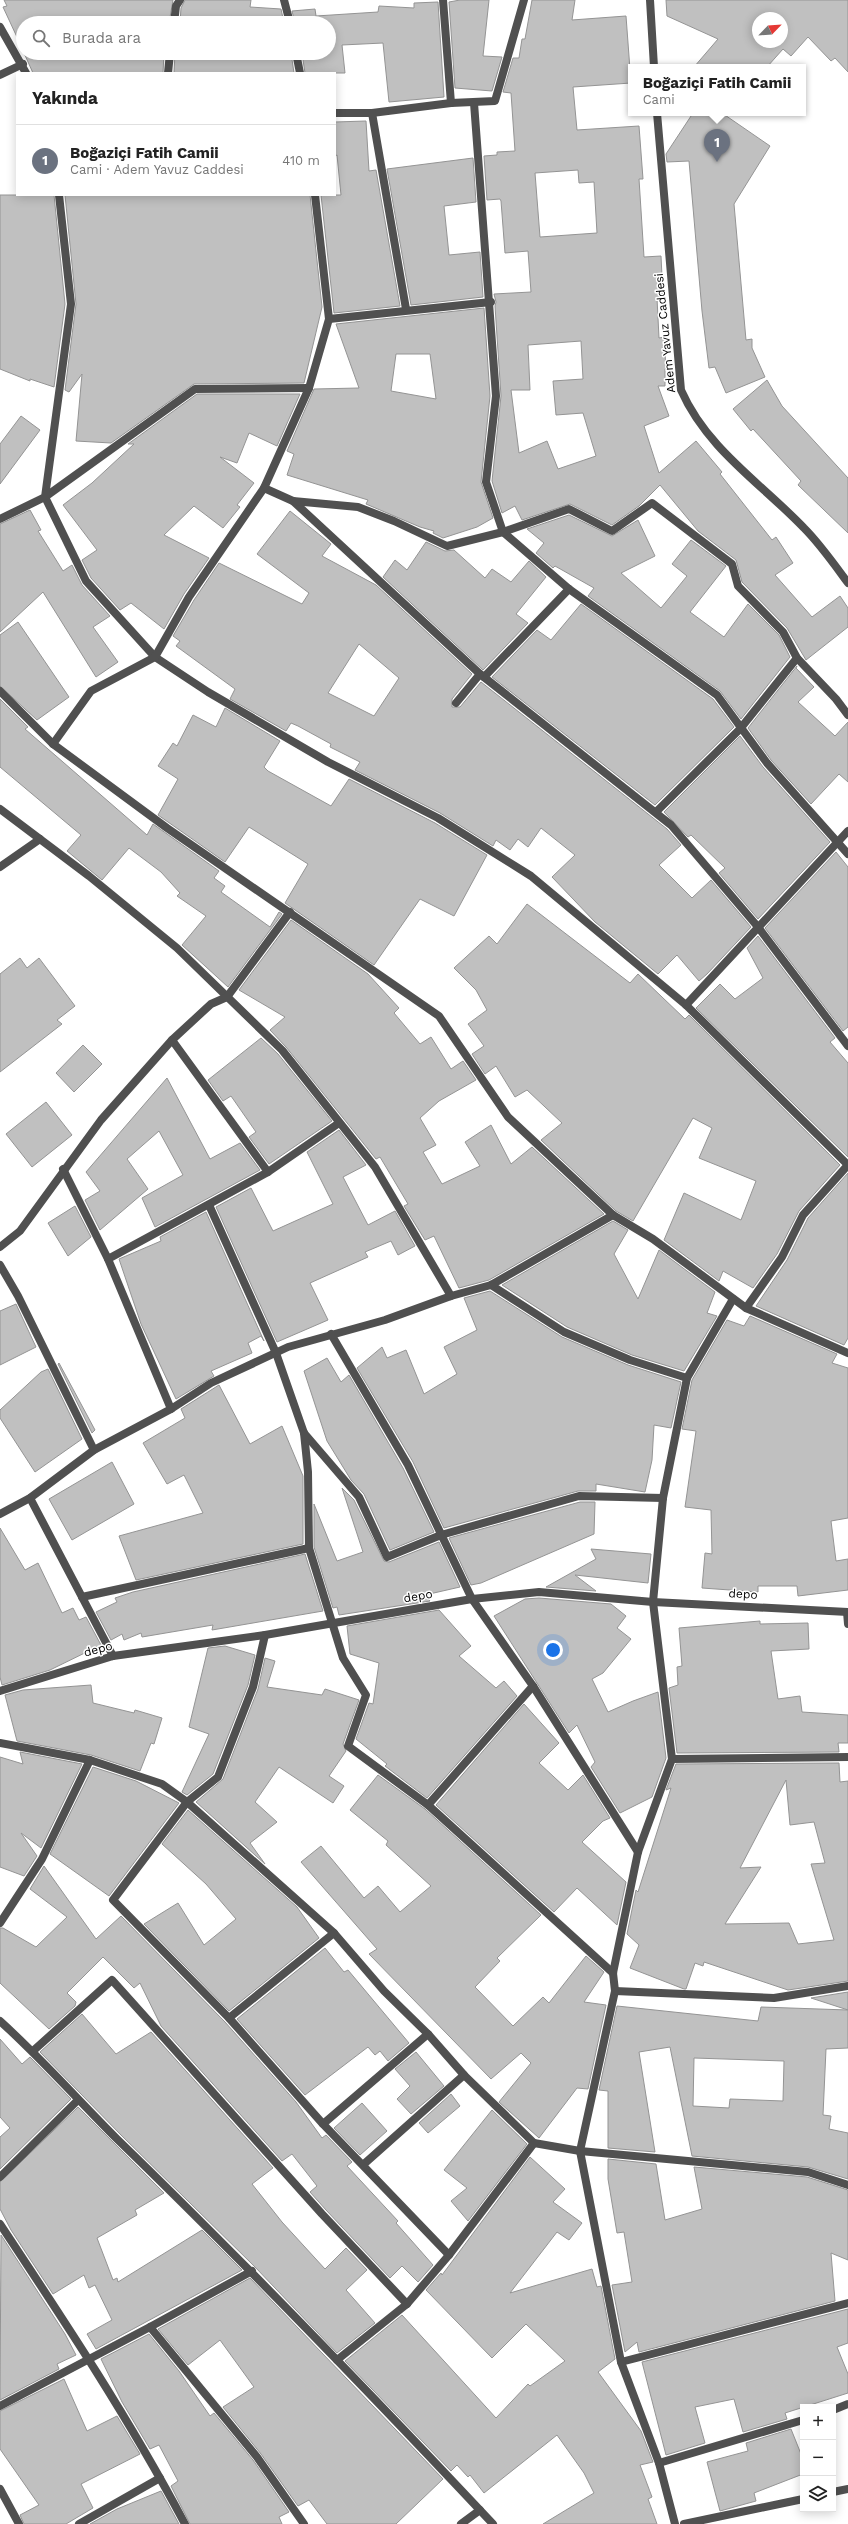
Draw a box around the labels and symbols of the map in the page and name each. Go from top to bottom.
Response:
north arrow [752,12,788,48]
pin: 1 [704,129,730,162]
street label: Adem Yavuz Caddesi [652,272,678,394]
street label: depo [728,1586,758,1602]
street label: depo [402,1587,434,1605]
street label: depo [82,1638,114,1660]
your location [543,1640,563,1660]

